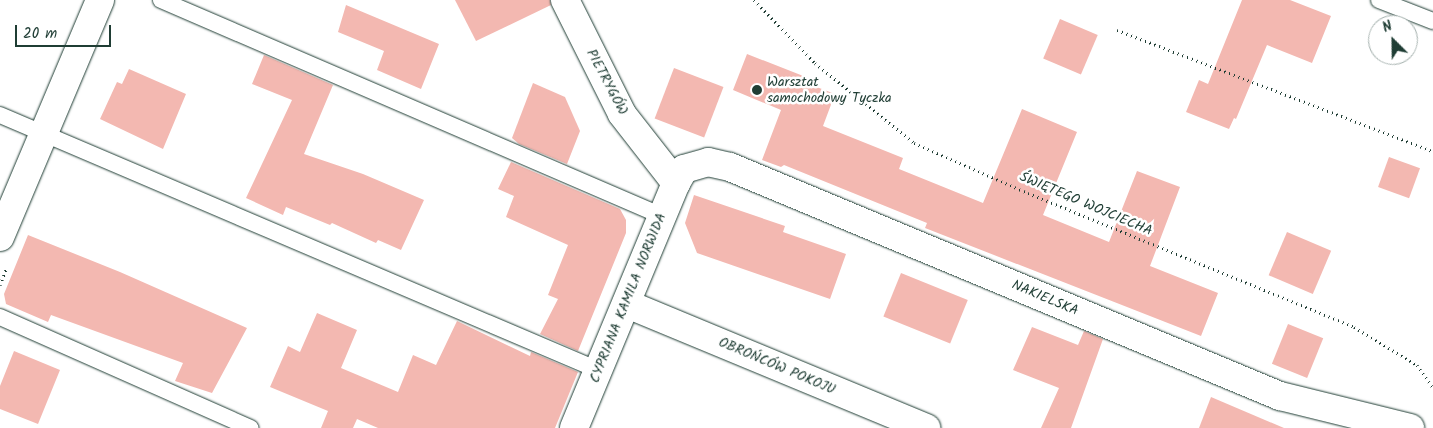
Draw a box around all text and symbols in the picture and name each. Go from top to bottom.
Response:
scale bar [18,15,114,47]
north arrow [1368,15,1418,65]
text: N [1379,15,1396,39]
text: 20 m [23,22,57,46]
street label: PIETRYGÓW [583,46,631,118]
place label: Warsztat samochodowy Tyczka [767,74,892,106]
marker: Warsztat samochodowy Tyczka [751,84,763,96]
street label: ŚWIĘTEGO WOJCIECHA [1017,168,1155,240]
street label: CYPRIANA KAMILA NORWIDA [586,211,670,385]
street label: NAKIELSKA [1009,276,1081,320]
street label: OBROŃCÓW POKOJU [716,334,838,398]

